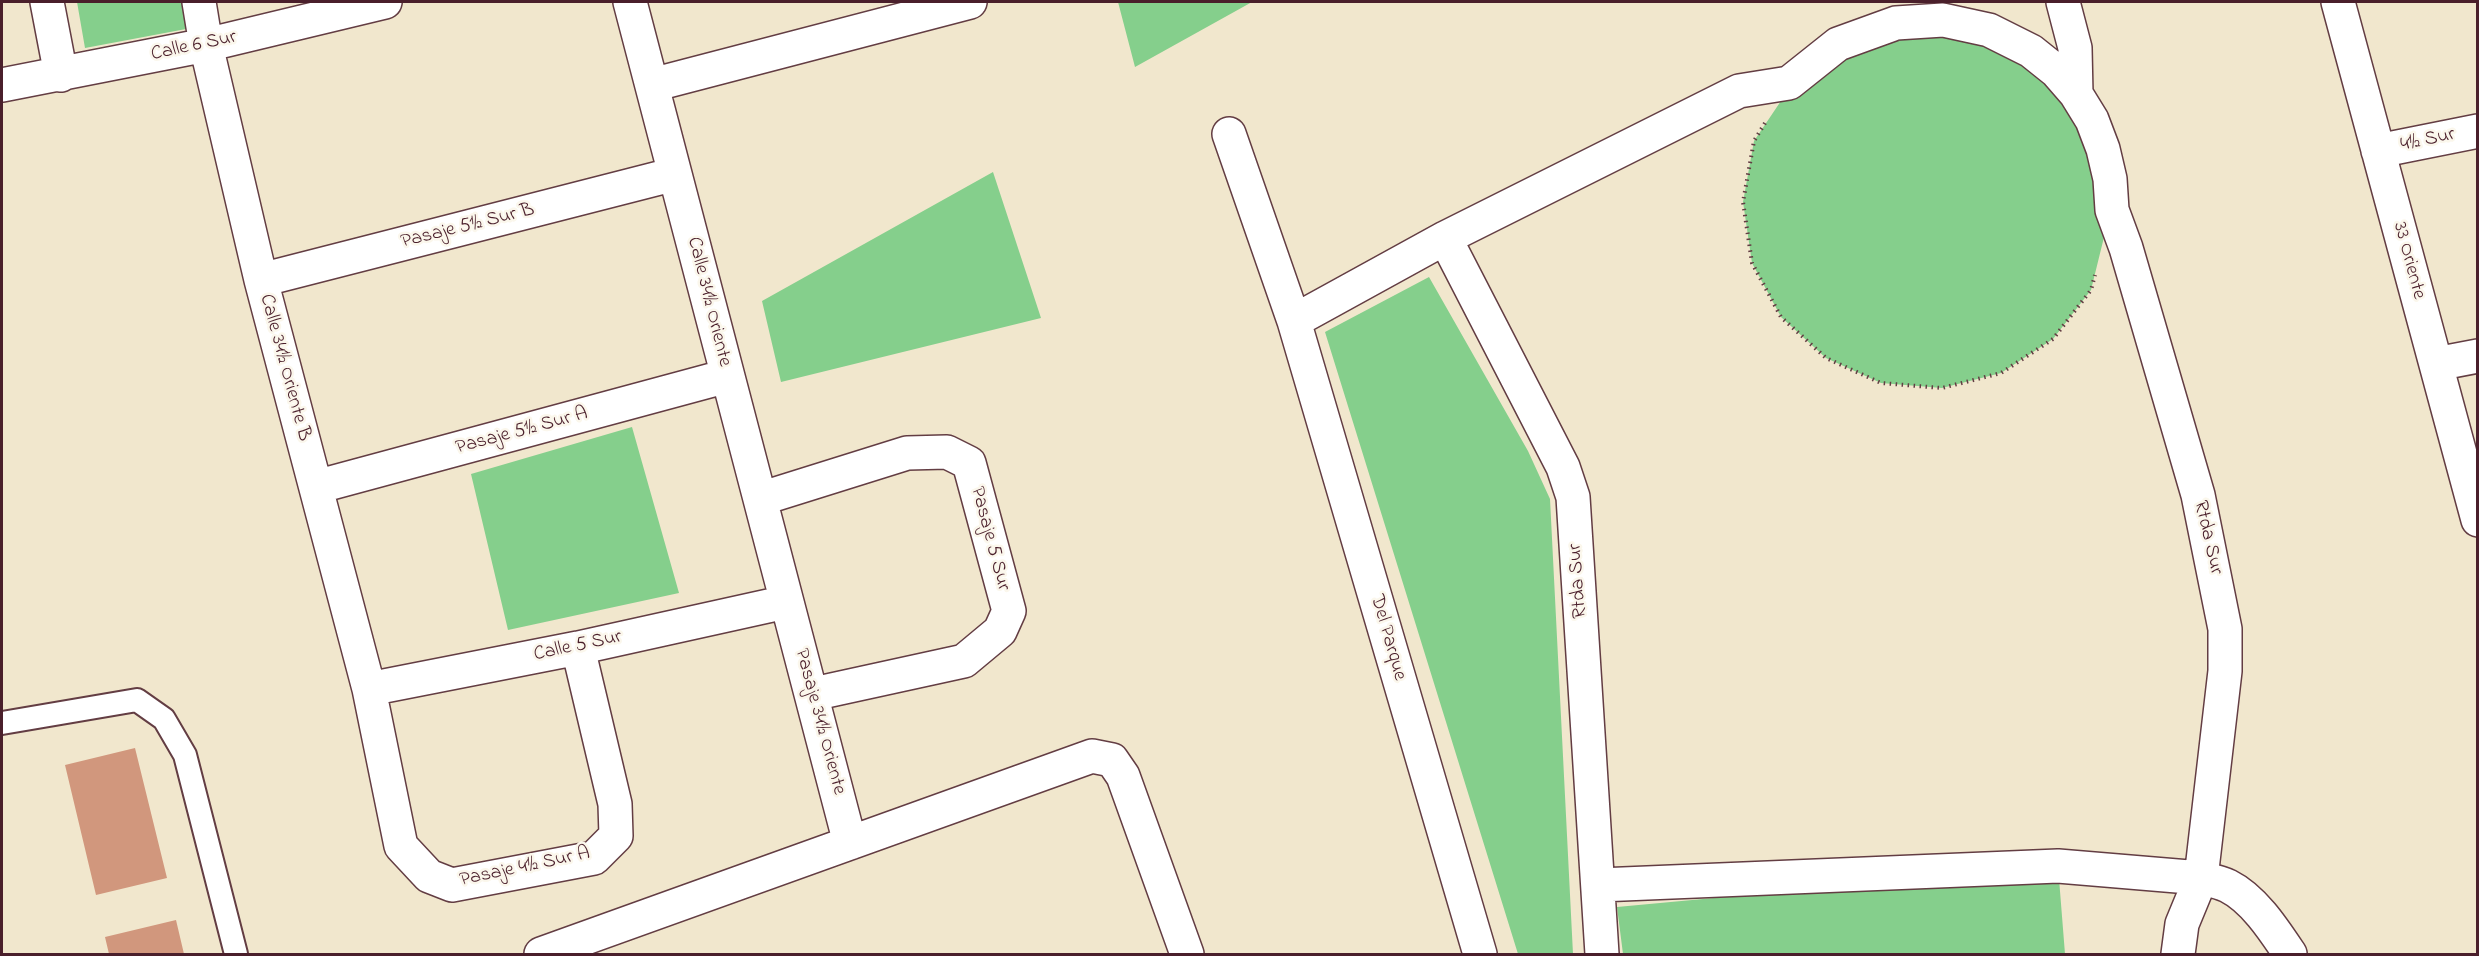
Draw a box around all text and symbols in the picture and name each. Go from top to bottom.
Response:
street label: Calle 6 Sur [149,26,239,68]
street label: 4½ Sur [2399,124,2457,158]
street label: Pasaje 5½ Sur B [399,199,537,255]
street label: 33 Oriente [2386,220,2430,302]
street label: Calle 34½ Oriente [680,235,736,369]
street label: Calle 34½ Oriente B [253,292,315,444]
street label: Pasaje 5½ Sur A [453,403,591,461]
street label: Pasaje 5 Sur [964,484,1014,594]
street label: Rtda Sur [2187,499,2227,577]
street label: Rtda Sur [1564,543,1594,619]
street label: Del Parque [1363,592,1411,684]
street label: Calle 5 Sur [532,626,624,668]
street label: Pasaje 34½ Oriente [788,646,850,798]
street label: Pasaje 4½ Sur A [458,842,592,894]

